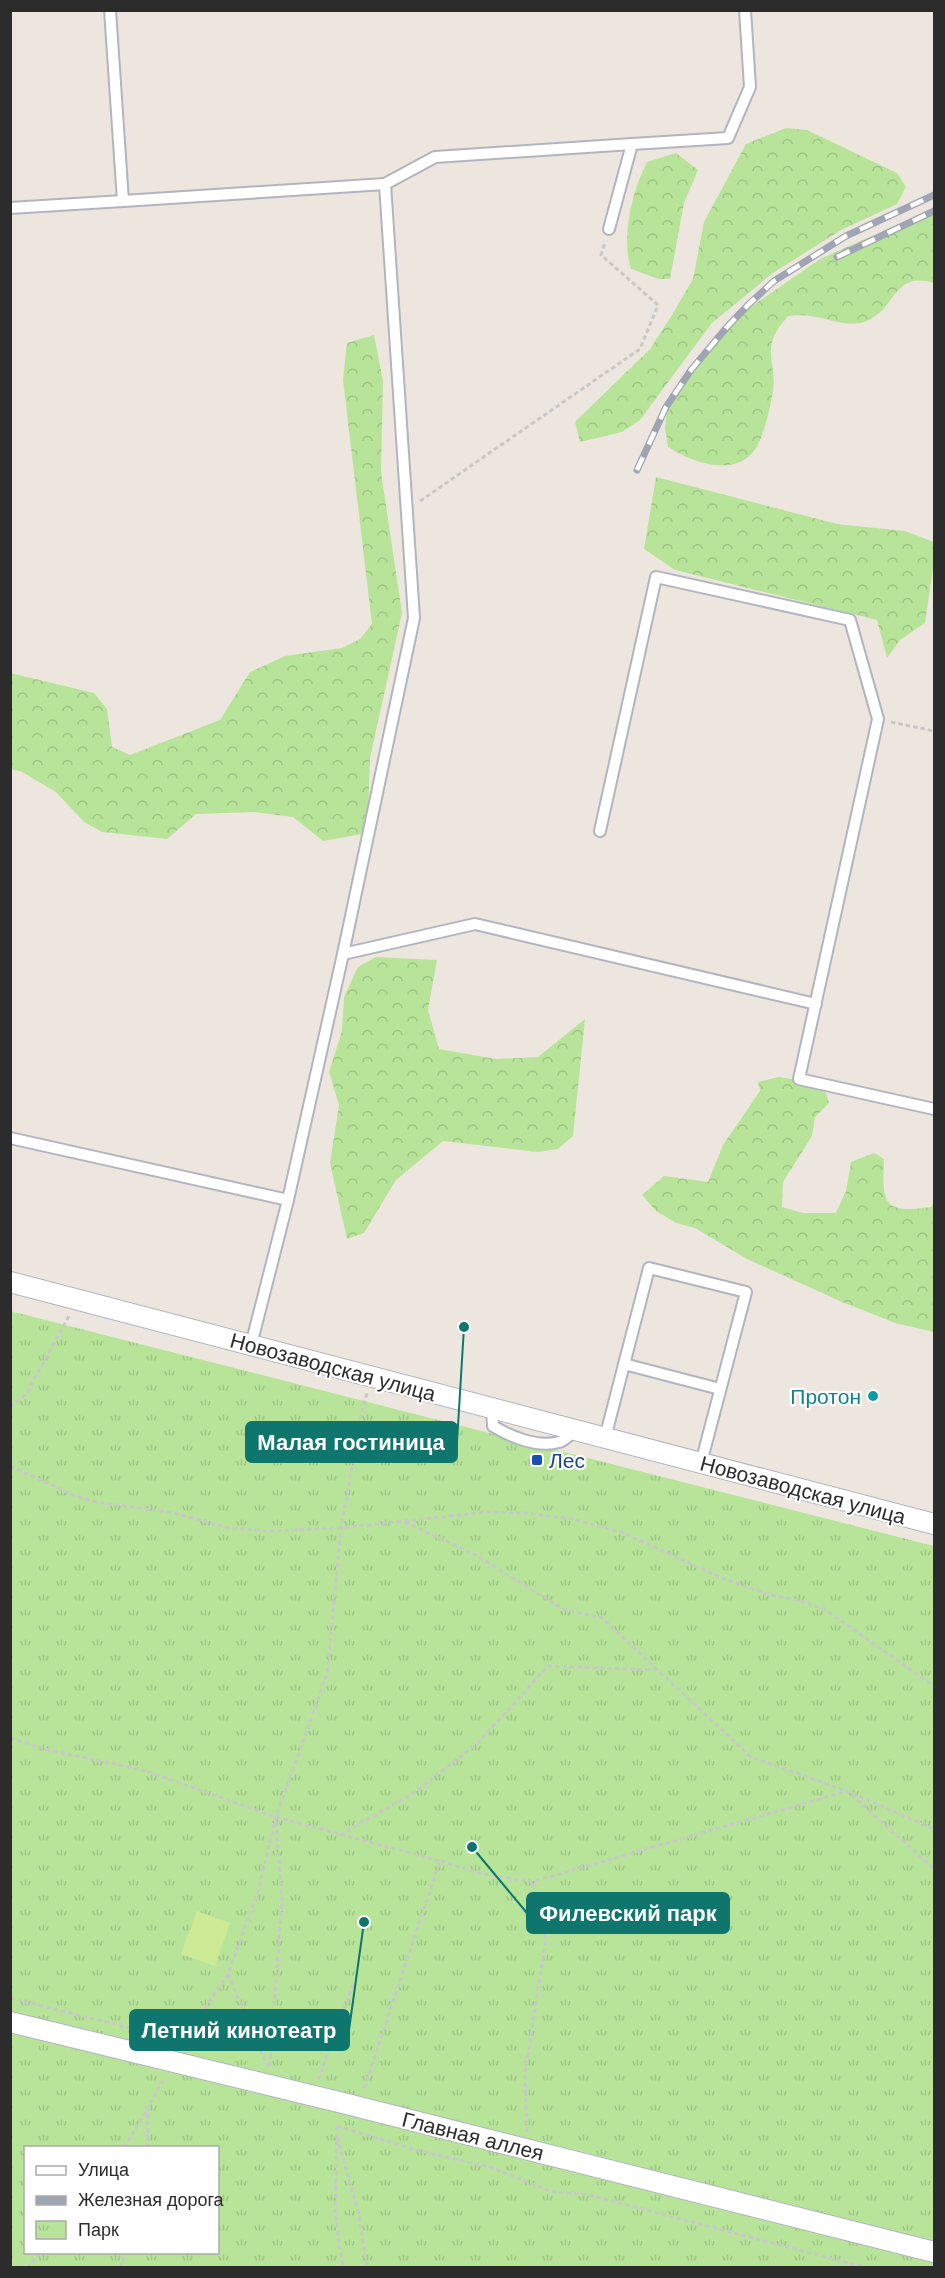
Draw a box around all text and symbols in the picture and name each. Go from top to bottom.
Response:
street label: Новозаводская улица [228,1328,439,1406]
place label: Протон [790,1385,861,1408]
marker: Протон [866,1389,880,1403]
callout: Малая гостиница [246,1422,457,1462]
text: Малая гостиница [257,1430,445,1455]
place label: Лес [549,1449,585,1472]
street label: Новозаводская улица [698,1451,909,1529]
marker: Лес [530,1453,544,1467]
callout: Филевский парк [527,1893,729,1933]
text: Филевский парк [539,1901,718,1926]
callout: Летний кинотеатр [130,2010,349,2050]
text: Летний кинотеатр [142,2018,336,2043]
street label: Главная аллея [400,2107,546,2165]
legend [24,2146,219,2254]
text: Улица [78,2160,130,2180]
text: Железная дорога [78,2190,225,2210]
text: Парк [78,2220,119,2240]

